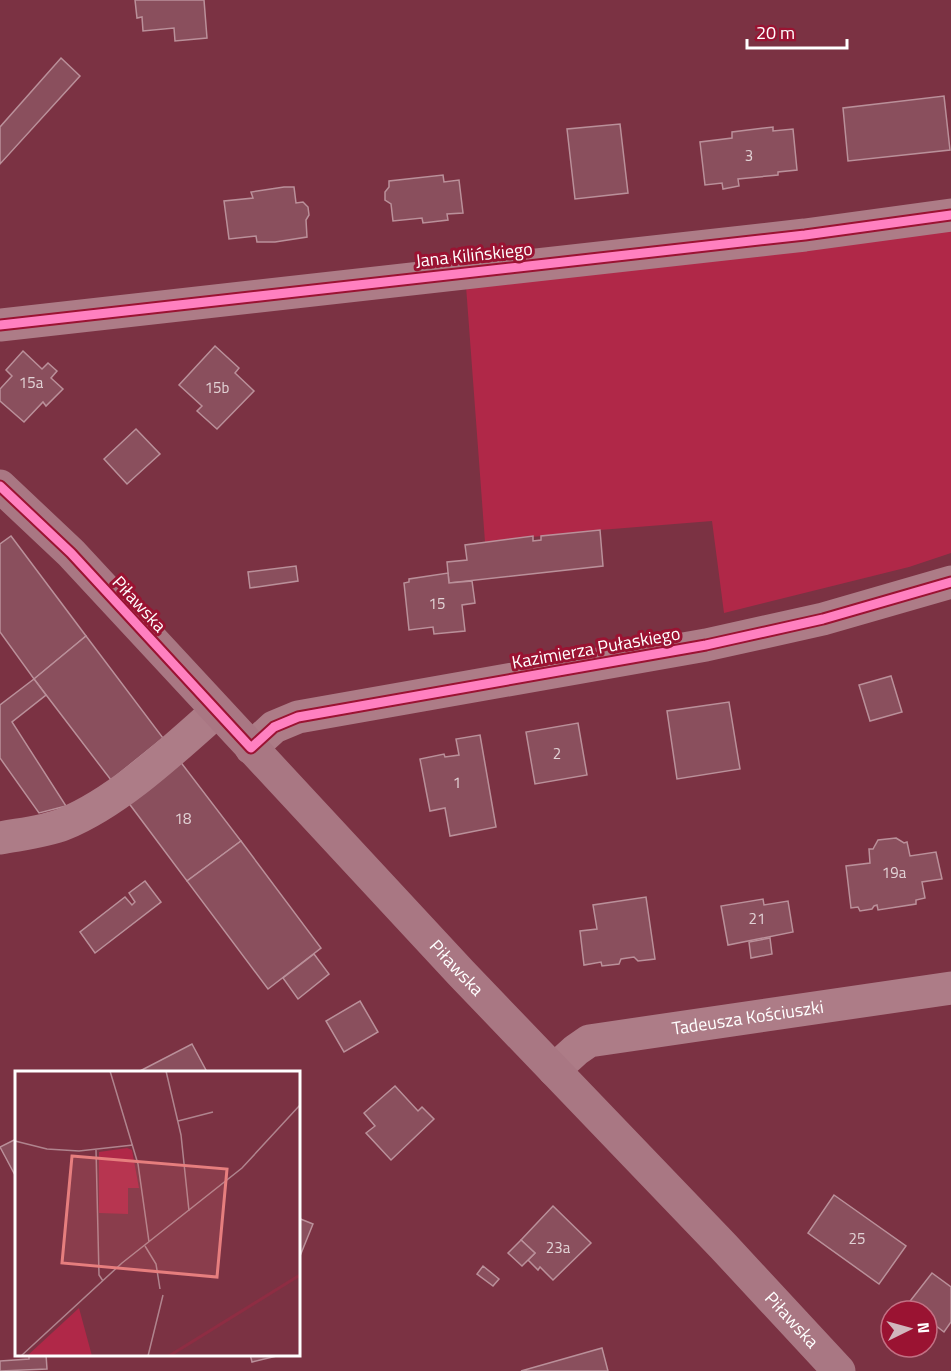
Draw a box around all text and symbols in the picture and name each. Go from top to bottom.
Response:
scale bar [747,12,848,50]
text: 20 m [756,19,795,46]
house number: 3 [745,144,753,167]
street label: Jana Kilińskiego [414,235,534,274]
house number: 15a [19,371,44,394]
house number: 15b [205,376,229,399]
street label: Piławska [106,569,173,638]
house number: 15 [429,592,445,615]
street label: Kazimierza Pułaskiego [510,619,682,676]
house number: 2 [553,742,561,765]
house number: 1 [453,771,461,794]
house number: 18 [175,807,191,830]
house number: 19a [882,861,907,884]
house number: 21 [749,907,765,930]
street label: Piławska [423,933,490,1002]
street label: Tadeusza Kościuszki [670,993,825,1042]
inset map [15,1071,300,1356]
house number: 25 [849,1227,865,1250]
house number: 23a [546,1236,571,1259]
street label: Piławska [759,1285,825,1354]
north arrow [879,1299,939,1359]
text: N [912,1321,936,1334]

